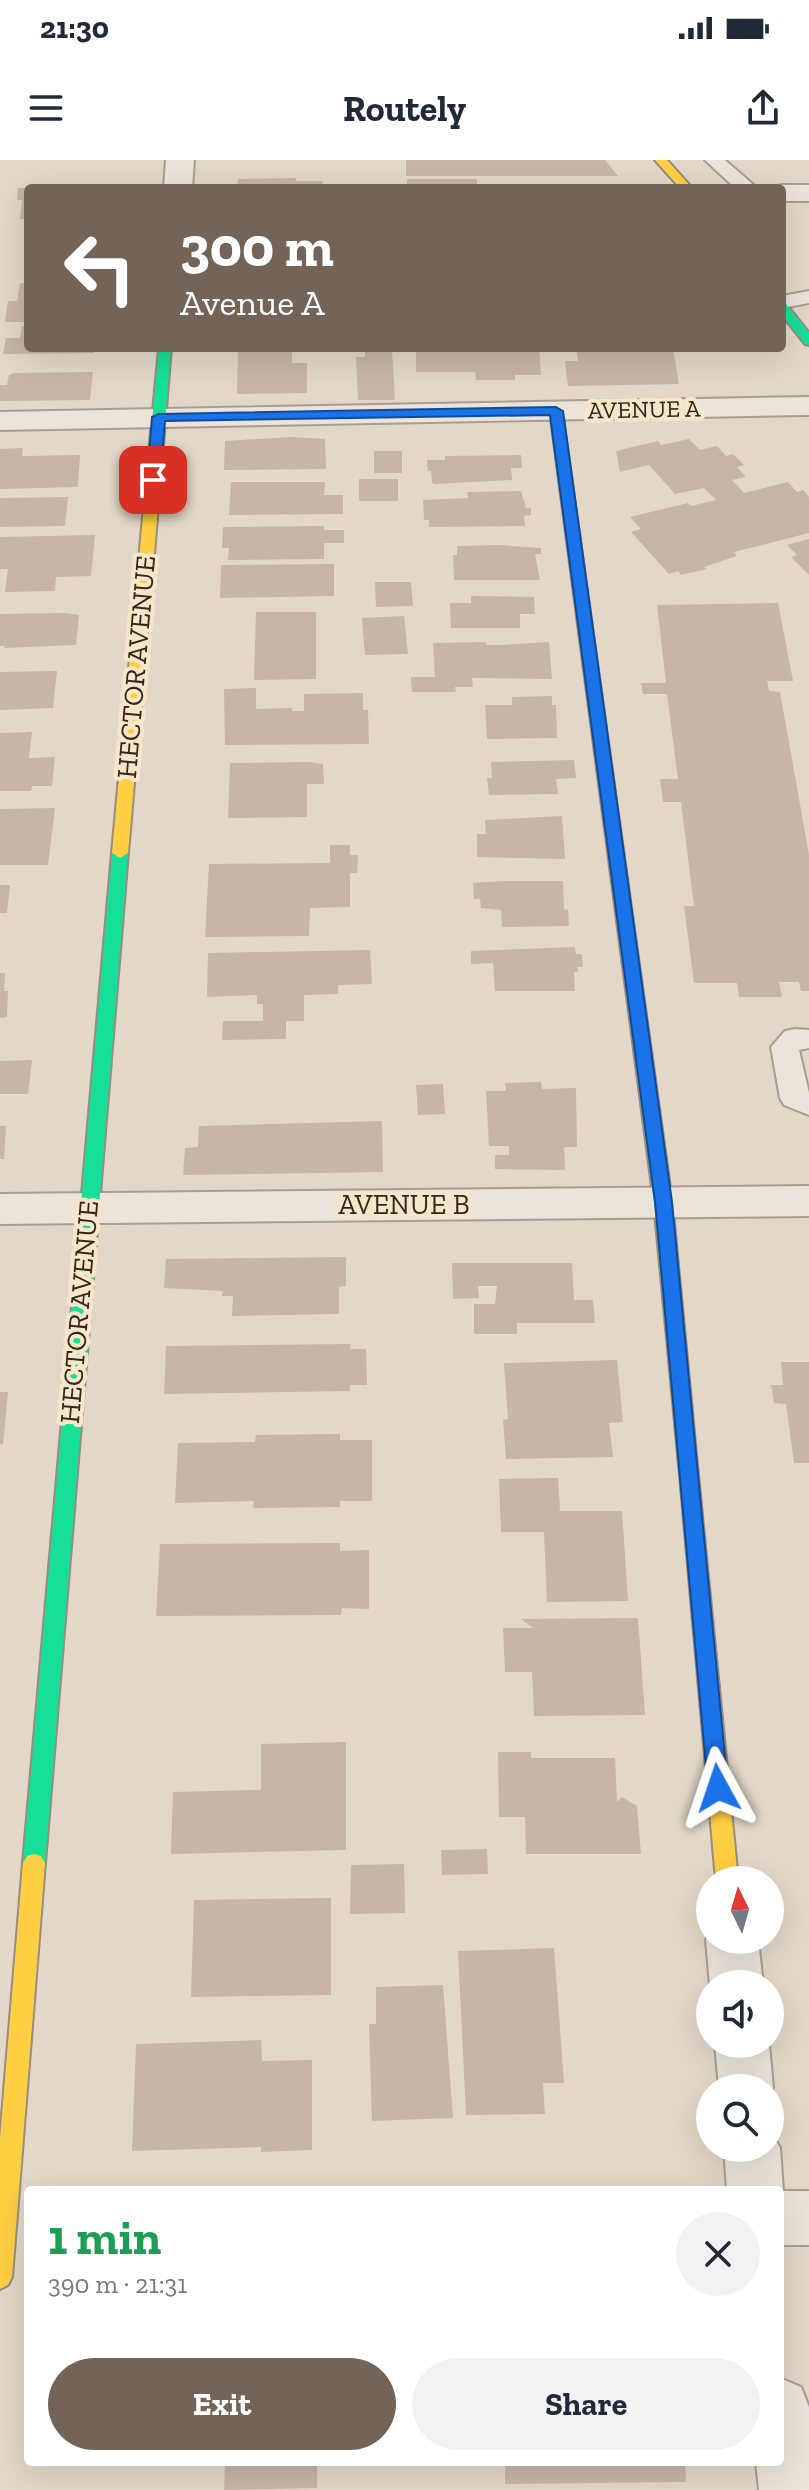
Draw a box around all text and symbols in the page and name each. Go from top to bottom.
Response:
text: 21:30 [40,10,109,46]
icon: menu [24,86,68,130]
icon: share [741,86,785,130]
text: Routely [343,87,466,130]
text: 300 m [180,213,334,280]
icon: left [48,216,152,320]
text: Avenue A [180,281,324,324]
street label: AVENUE A [587,394,701,424]
pin [119,446,187,514]
icon: arrive [131,458,175,502]
street label: HECTOR AVENUE [110,554,162,780]
street label: AVENUE B [338,1188,470,1221]
street label: HECTOR AVENUE [53,1199,105,1425]
position arrow [676,1746,760,1830]
north arrow [696,1866,784,1954]
map controls [696,1866,784,2162]
button: sound [696,1970,784,2058]
button: search [696,2074,784,2162]
text: 1 min [48,2209,161,2266]
button: close [676,2212,760,2296]
text: 390 m · 21:31 [48,2268,187,2300]
button: Exit [48,2358,396,2450]
button: Share [412,2358,760,2450]

